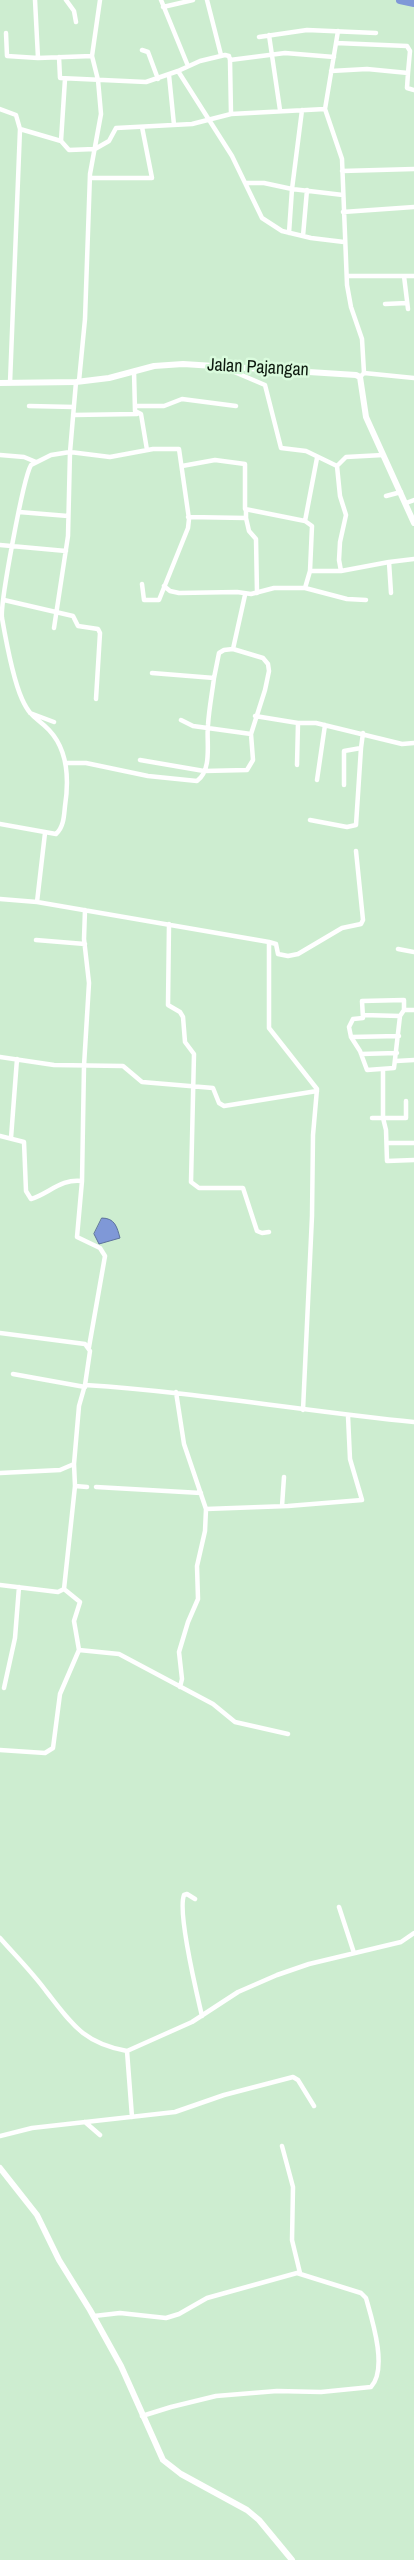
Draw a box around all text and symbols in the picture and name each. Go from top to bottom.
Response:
street label: Jalan Pajangan [207,355,309,381]

